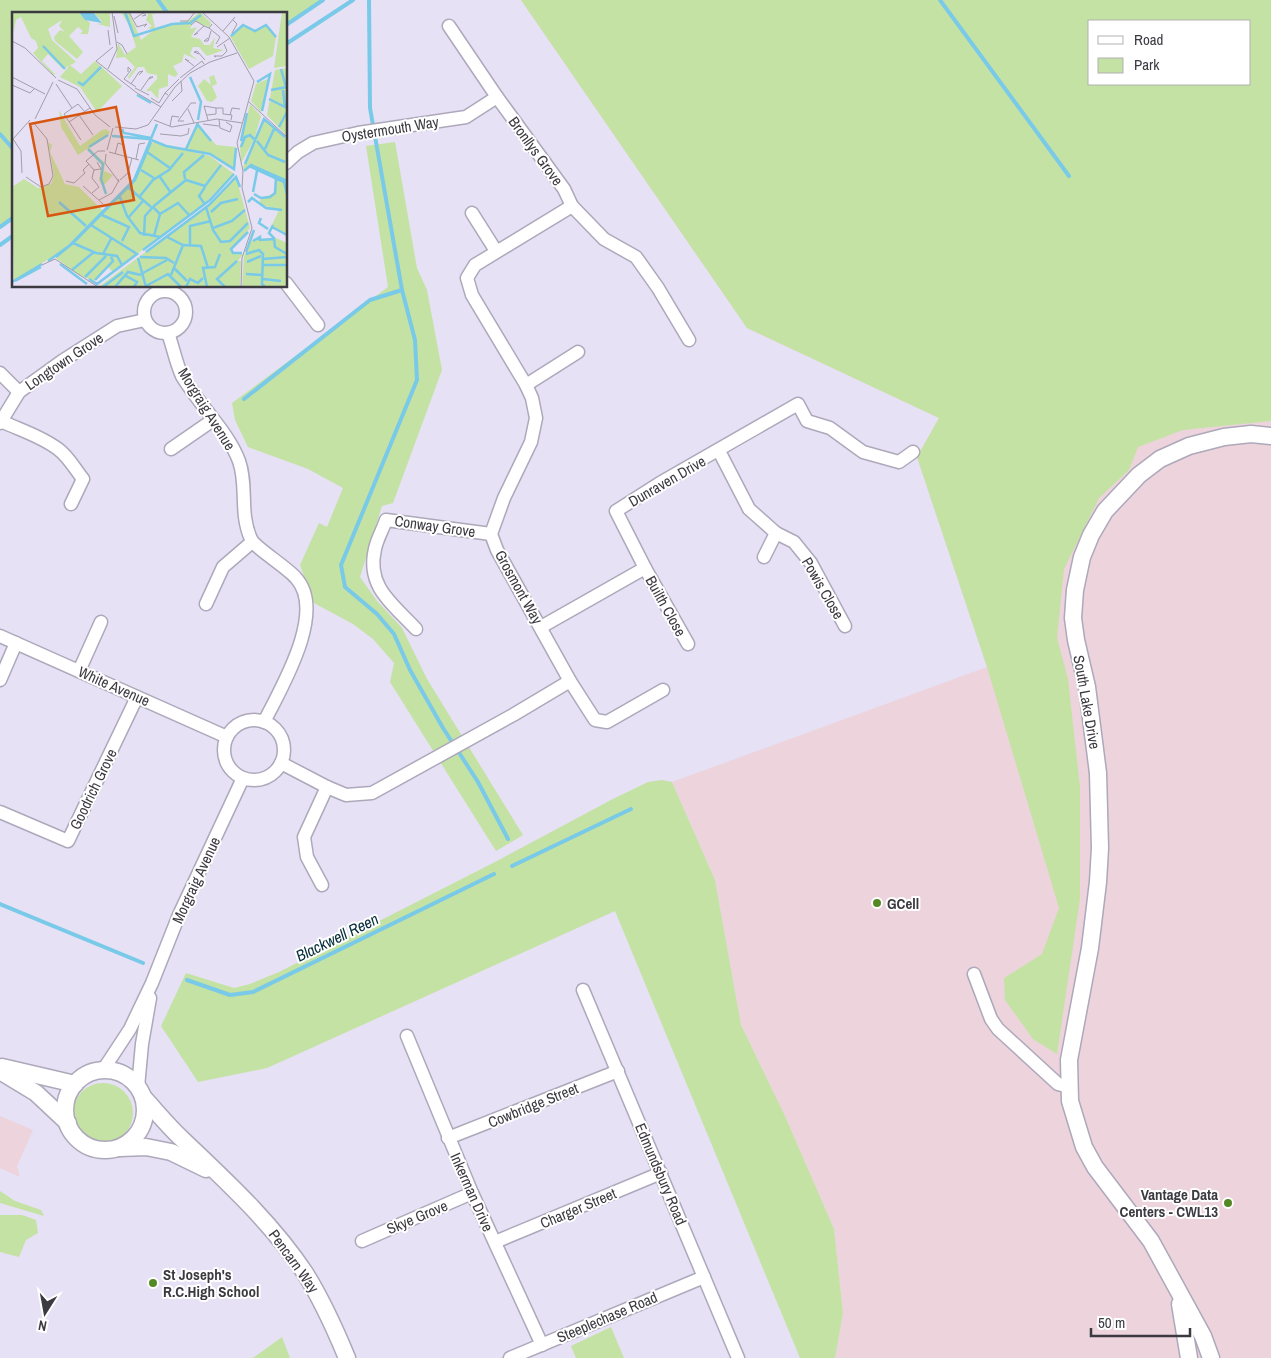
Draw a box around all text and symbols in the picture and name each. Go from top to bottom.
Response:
inset map [12,12,288,288]
legend [1088,20,1251,85]
text: Road [1134,29,1163,50]
text: Park [1134,54,1160,75]
street label: Oystermouth Way [340,111,441,147]
street label: Bronllys Grove [504,112,568,190]
street label: Longtown Grove [21,327,107,395]
street label: Morgraig Avenue [173,364,241,454]
street label: Dunraven Drive [624,450,710,512]
street label: Conway Grove [393,510,477,542]
street label: Grosmont Way [490,546,548,629]
street label: Powis Close [797,553,849,623]
street label: Builth Close [641,572,691,640]
street label: South Lake Drive [1068,653,1106,751]
street label: White Avenue [75,661,153,711]
street label: Goodrich Grove [64,745,122,833]
street label: Morgraig Avenue [167,833,225,927]
place label: GCell [887,893,919,914]
marker: GCell [871,897,883,909]
water label: Blackwell Reen [292,907,382,967]
street label: Cowbridge Street [485,1077,582,1133]
street label: Edmundsbury Road [630,1120,692,1228]
street label: Inkerman Drive [445,1149,499,1235]
street label: Charger Street [537,1182,620,1233]
place label: Vantage Data Centers - CWL13 [1120,1184,1218,1222]
street label: Skye Grove [383,1195,451,1239]
marker: Vantage Data Centers - CWL13 [1222,1197,1234,1209]
street label: Pencarn Way [264,1225,325,1298]
place label: St Joseph's R.C.High School [163,1264,259,1302]
marker: St Joseph's R.C.High School [147,1277,159,1289]
street label: Steeplechase Road [553,1286,661,1348]
north arrow [20,1288,70,1338]
scale bar [1091,1306,1190,1338]
text: 50 m [1098,1312,1125,1333]
text: N [37,1316,48,1335]

